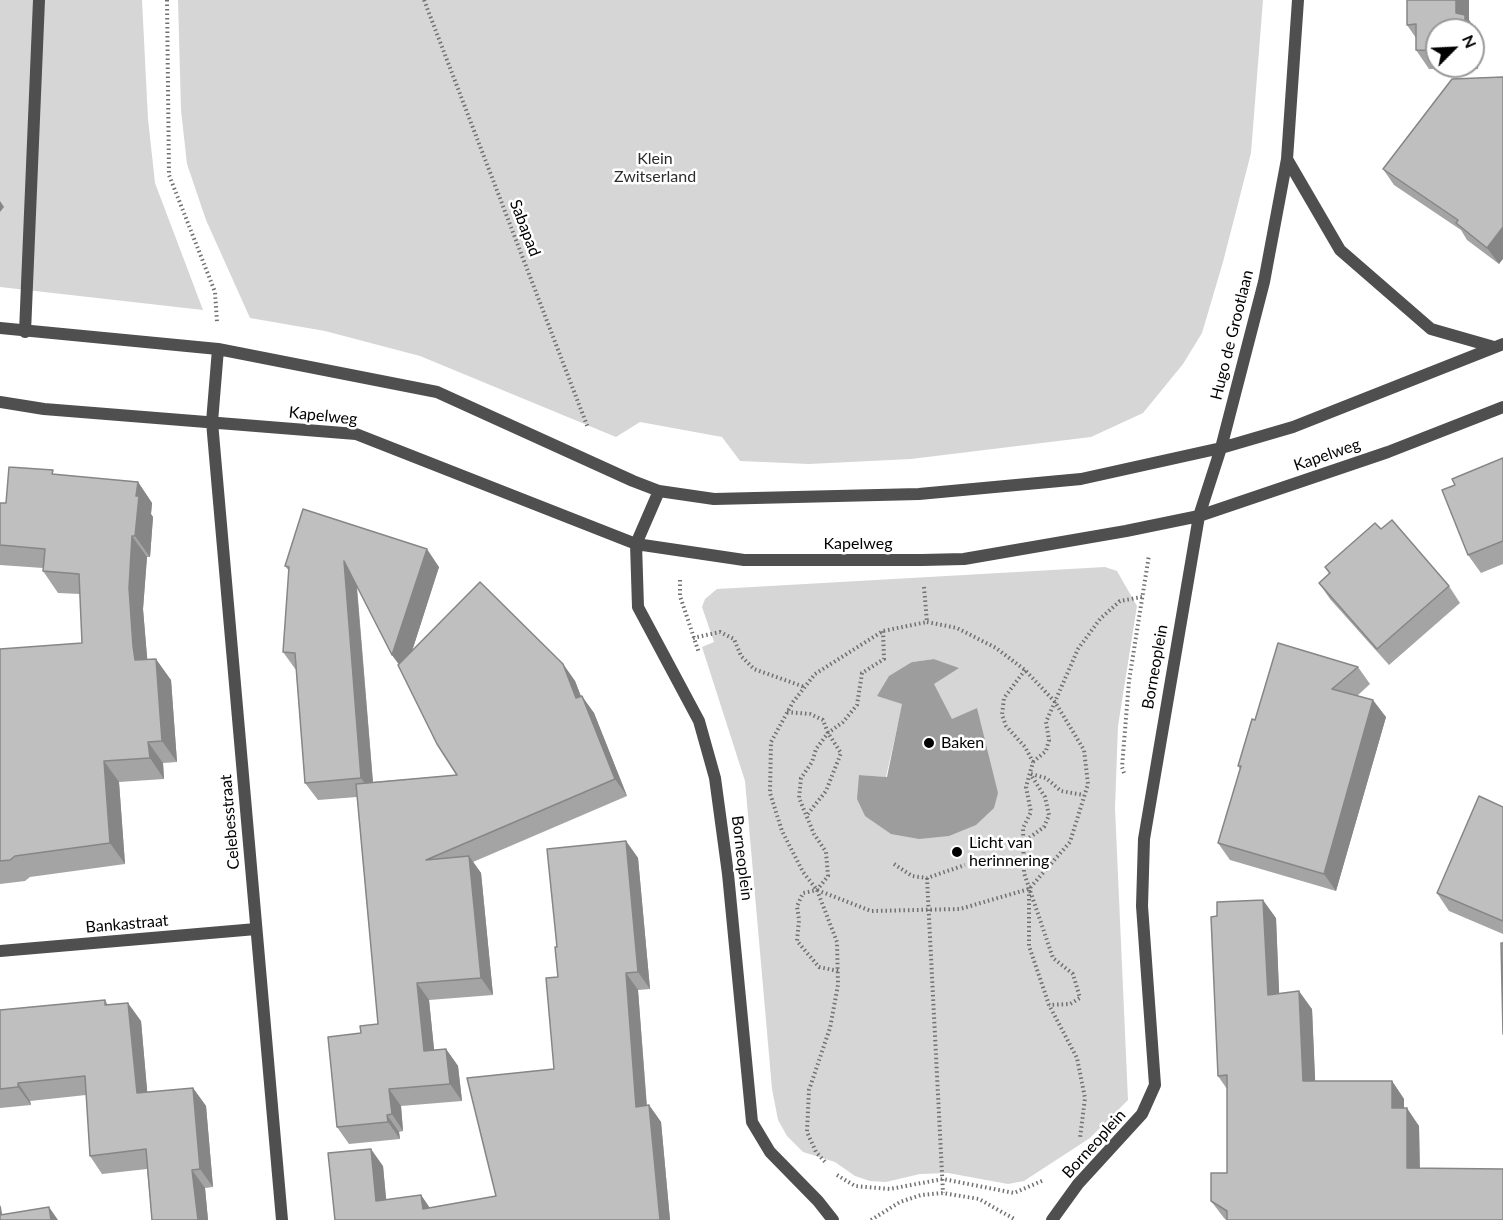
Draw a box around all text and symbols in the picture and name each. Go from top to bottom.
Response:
north arrow [1425,18,1485,78]
text: N [1459,32,1481,51]
park label: Klein Zwitserland [614,149,696,187]
street label: Sabapad [505,197,545,259]
street label: Hugo de Grootlaan [1207,268,1257,402]
street label: Kapelweg [288,403,358,429]
street label: Kapelweg [1291,435,1363,475]
street label: Kapelweg [824,534,892,554]
street label: Borneoplein [1138,623,1172,711]
place label: Baken [941,733,984,753]
marker: Baken [922,736,936,750]
street label: Celebesstraat [216,774,244,870]
street label: Borneoplein [727,814,757,902]
place label: Licht van herinnering [969,833,1049,871]
marker: Licht van herinnering [950,845,964,859]
street label: Bankastraat [85,911,169,937]
street label: Borneoplein [1058,1106,1130,1182]

